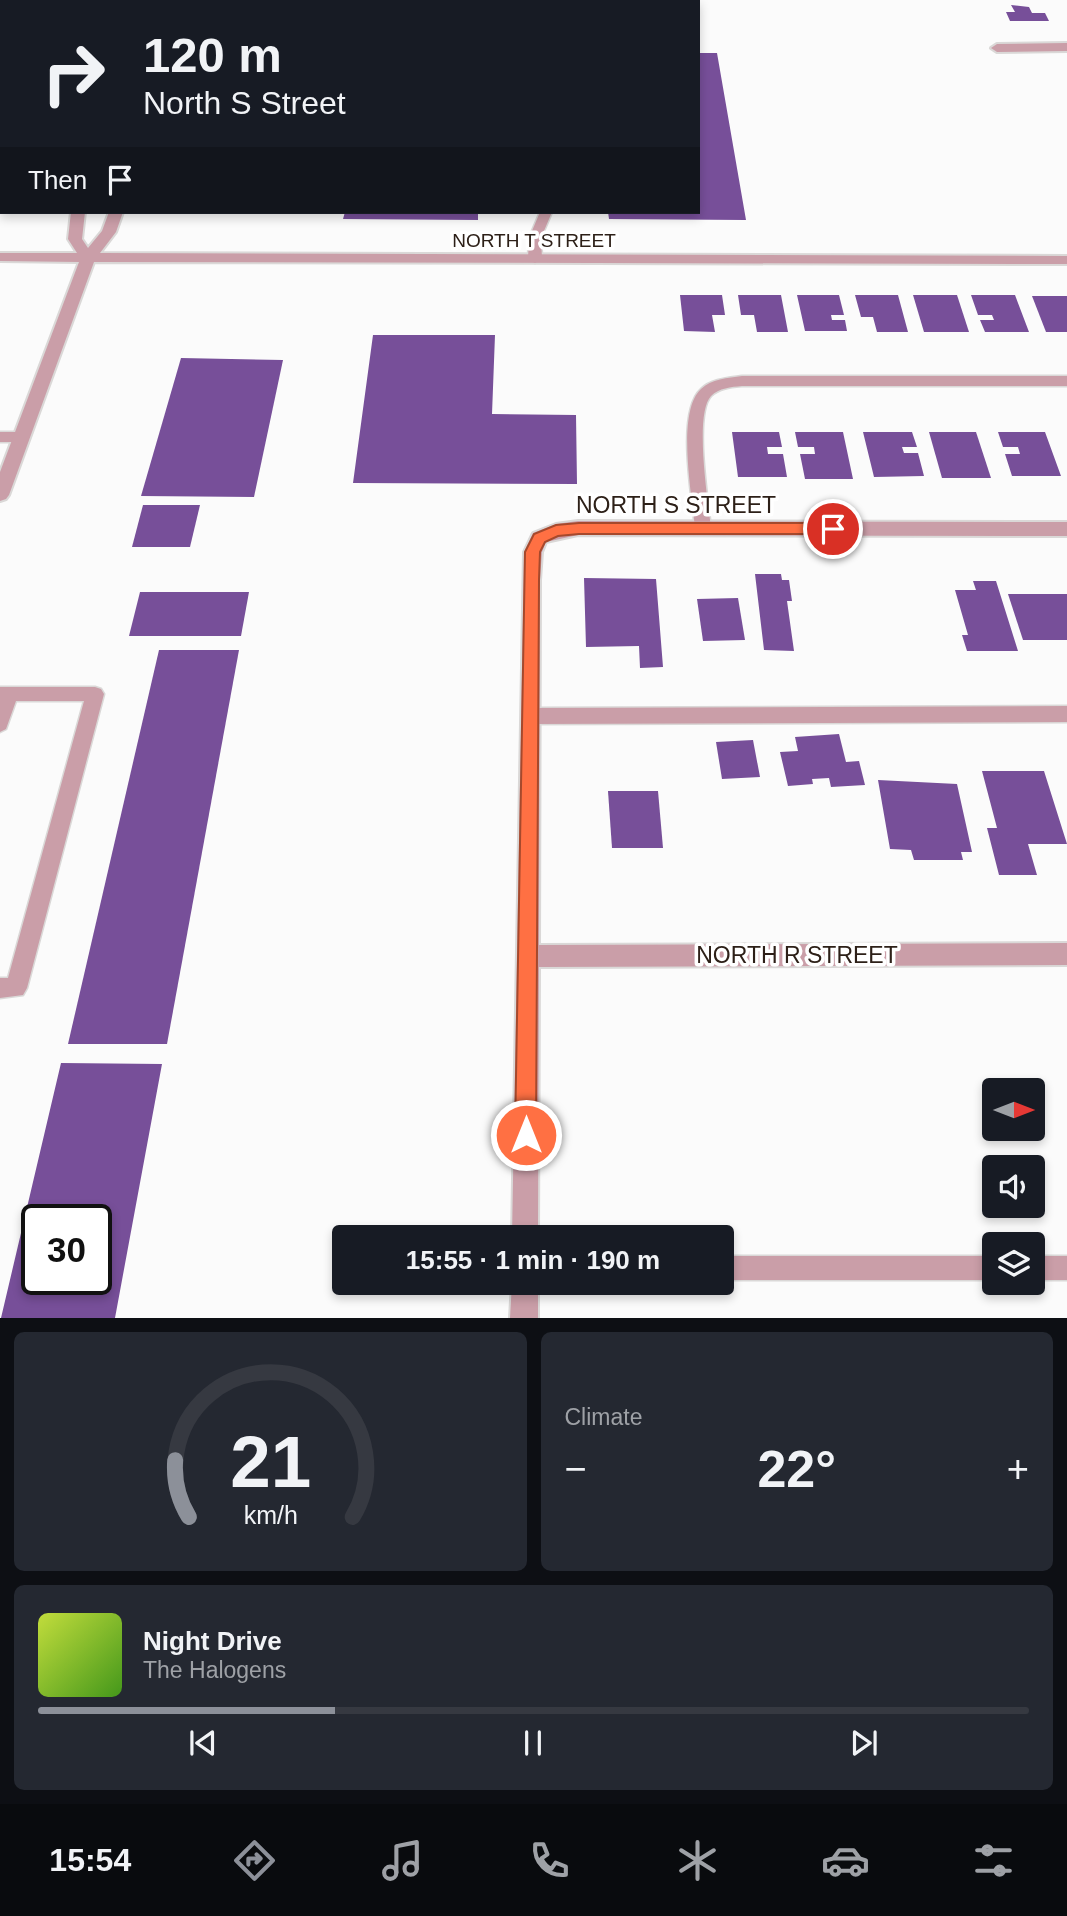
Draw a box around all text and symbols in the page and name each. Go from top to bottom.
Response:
icon: right [28,28,119,119]
text: 120 m [143,28,282,82]
text: North S Street [143,85,346,121]
icon: arrive [101,161,139,199]
text: Then [28,165,87,195]
street label: NORTH T STREET [452,230,616,251]
street label: NORTH S STREET [576,492,776,518]
pin [803,499,863,559]
icon: arrive [814,510,852,548]
street label: NORTH R STREET [696,942,898,968]
north arrow [982,1078,1045,1141]
map controls [982,1078,1045,1295]
position arrow [489,1098,563,1172]
button: sound [982,1155,1045,1218]
speed limit sign: 30 [21,1204,112,1295]
button: layers [982,1232,1045,1295]
text: 15:55 · 1 min · 190 m [406,1245,660,1275]
text: Climate [565,1404,642,1430]
text: 21 [230,1422,311,1503]
text: 22° [757,1440,836,1498]
text: − [565,1448,587,1490]
text: + [1007,1448,1029,1490]
text: km/h [243,1501,297,1529]
text: Night Drive [143,1626,282,1656]
text: The Halogens [143,1657,286,1683]
icon: previous [184,1724,222,1762]
icon: pause [514,1724,552,1762]
icon: next [845,1724,883,1762]
icon: directions [230,1836,279,1885]
icon: music [378,1836,427,1885]
icon: phone [525,1836,574,1885]
icon: climate [673,1836,722,1885]
icon: car [821,1836,870,1885]
icon: filters [969,1836,1018,1885]
text: 15:54 [49,1842,131,1878]

